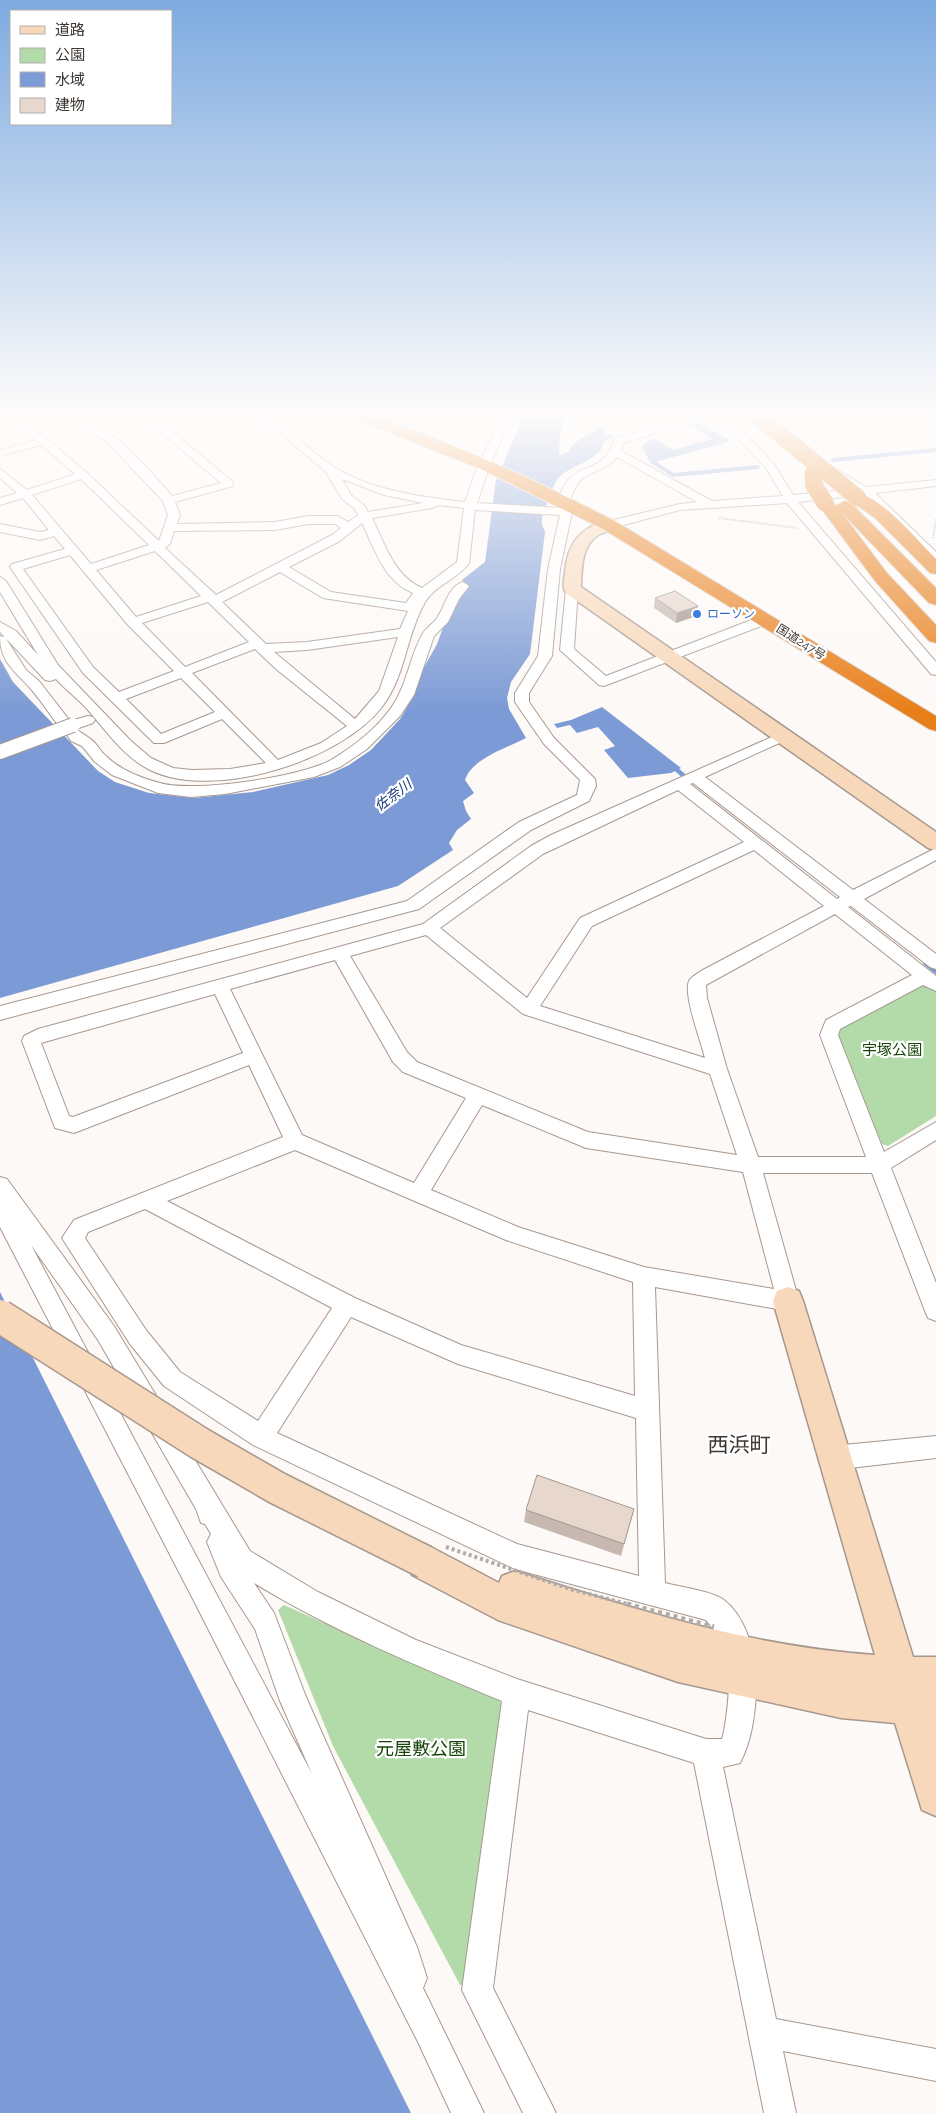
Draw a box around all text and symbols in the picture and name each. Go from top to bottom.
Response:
legend [10,10,172,125]
text: 道路 [55,21,85,39]
text: 公園 [55,46,85,64]
text: 水域 [55,71,85,89]
text: 建物 [55,96,85,114]
place label: ローソン [707,607,755,621]
marker: ローソン [691,608,703,620]
street label: 国道247号 [774,621,828,663]
water label: 佐奈川 [371,775,416,814]
park label: 宇塚公園 [862,1041,922,1059]
district label: 西浜町 [708,1432,771,1457]
park label: 元屋敷公園 [376,1738,466,1759]

